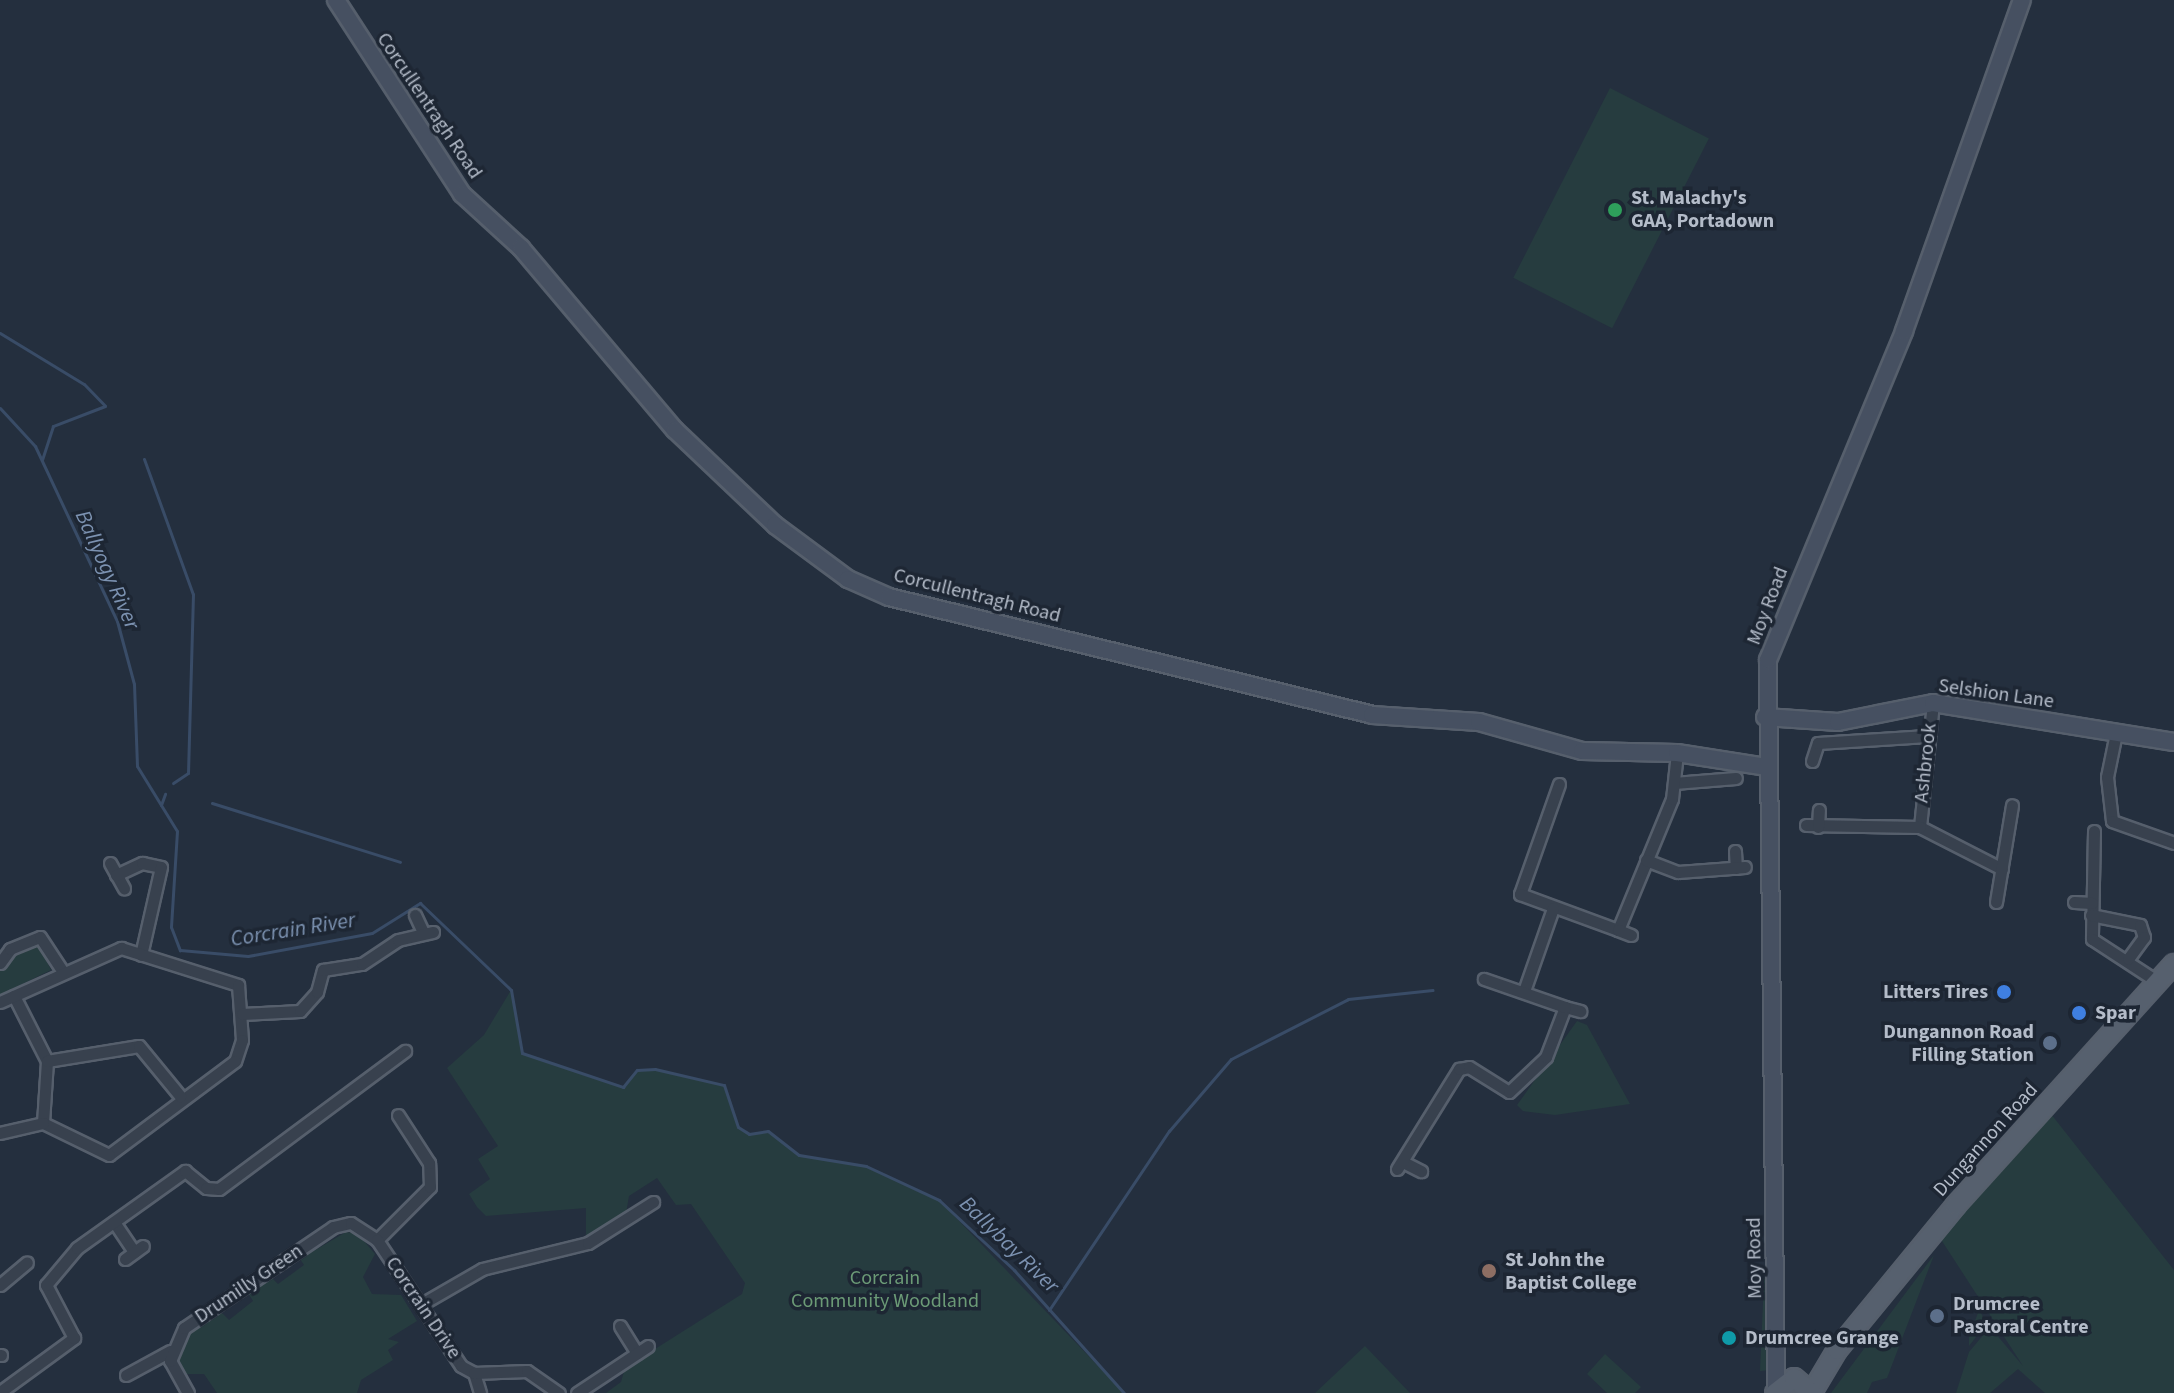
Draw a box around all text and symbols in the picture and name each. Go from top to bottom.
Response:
street label: Corcullentragh Road [371,28,487,184]
place label: St. Malachy's GAA, Portadown [1631,186,1774,233]
marker: St. Malachy's GAA, Portadown [1606,201,1624,219]
water label: Ballyogy River [69,506,145,634]
street label: Corcullentragh Road [891,564,1063,628]
street label: Moy Road [1742,564,1794,648]
street label: Selshion Lane [1937,674,2055,714]
street label: Ashbrook [1910,722,1942,804]
water label: Corcrain River [229,907,357,953]
place label: Litters Tires [1883,980,1988,1004]
marker: Litters Tires [1995,983,2013,1001]
place label: Spar [2095,1001,2136,1025]
marker: Spar [2070,1004,2088,1022]
place label: Dungannon Road Filling Station [1883,1020,2034,1067]
marker: Dungannon Road Filling Station [2041,1034,2059,1052]
street label: Dungannon Road [1929,1078,2043,1202]
water label: Ballybay River [954,1191,1064,1299]
street label: Moy Road [1742,1217,1768,1299]
street label: Drumilly Green [190,1239,308,1329]
place label: St John the Baptist College [1505,1248,1637,1295]
street label: Corcrain Drive [380,1252,466,1364]
marker: St John the Baptist College [1480,1262,1498,1280]
park label: Corcrain Community Woodland [791,1267,979,1314]
place label: Drumcree Pastoral Centre [1953,1292,2089,1339]
marker: Drumcree Pastoral Centre [1928,1307,1946,1325]
place label: Drumcree Grange [1745,1326,1899,1350]
marker: Drumcree Grange [1720,1329,1738,1347]

